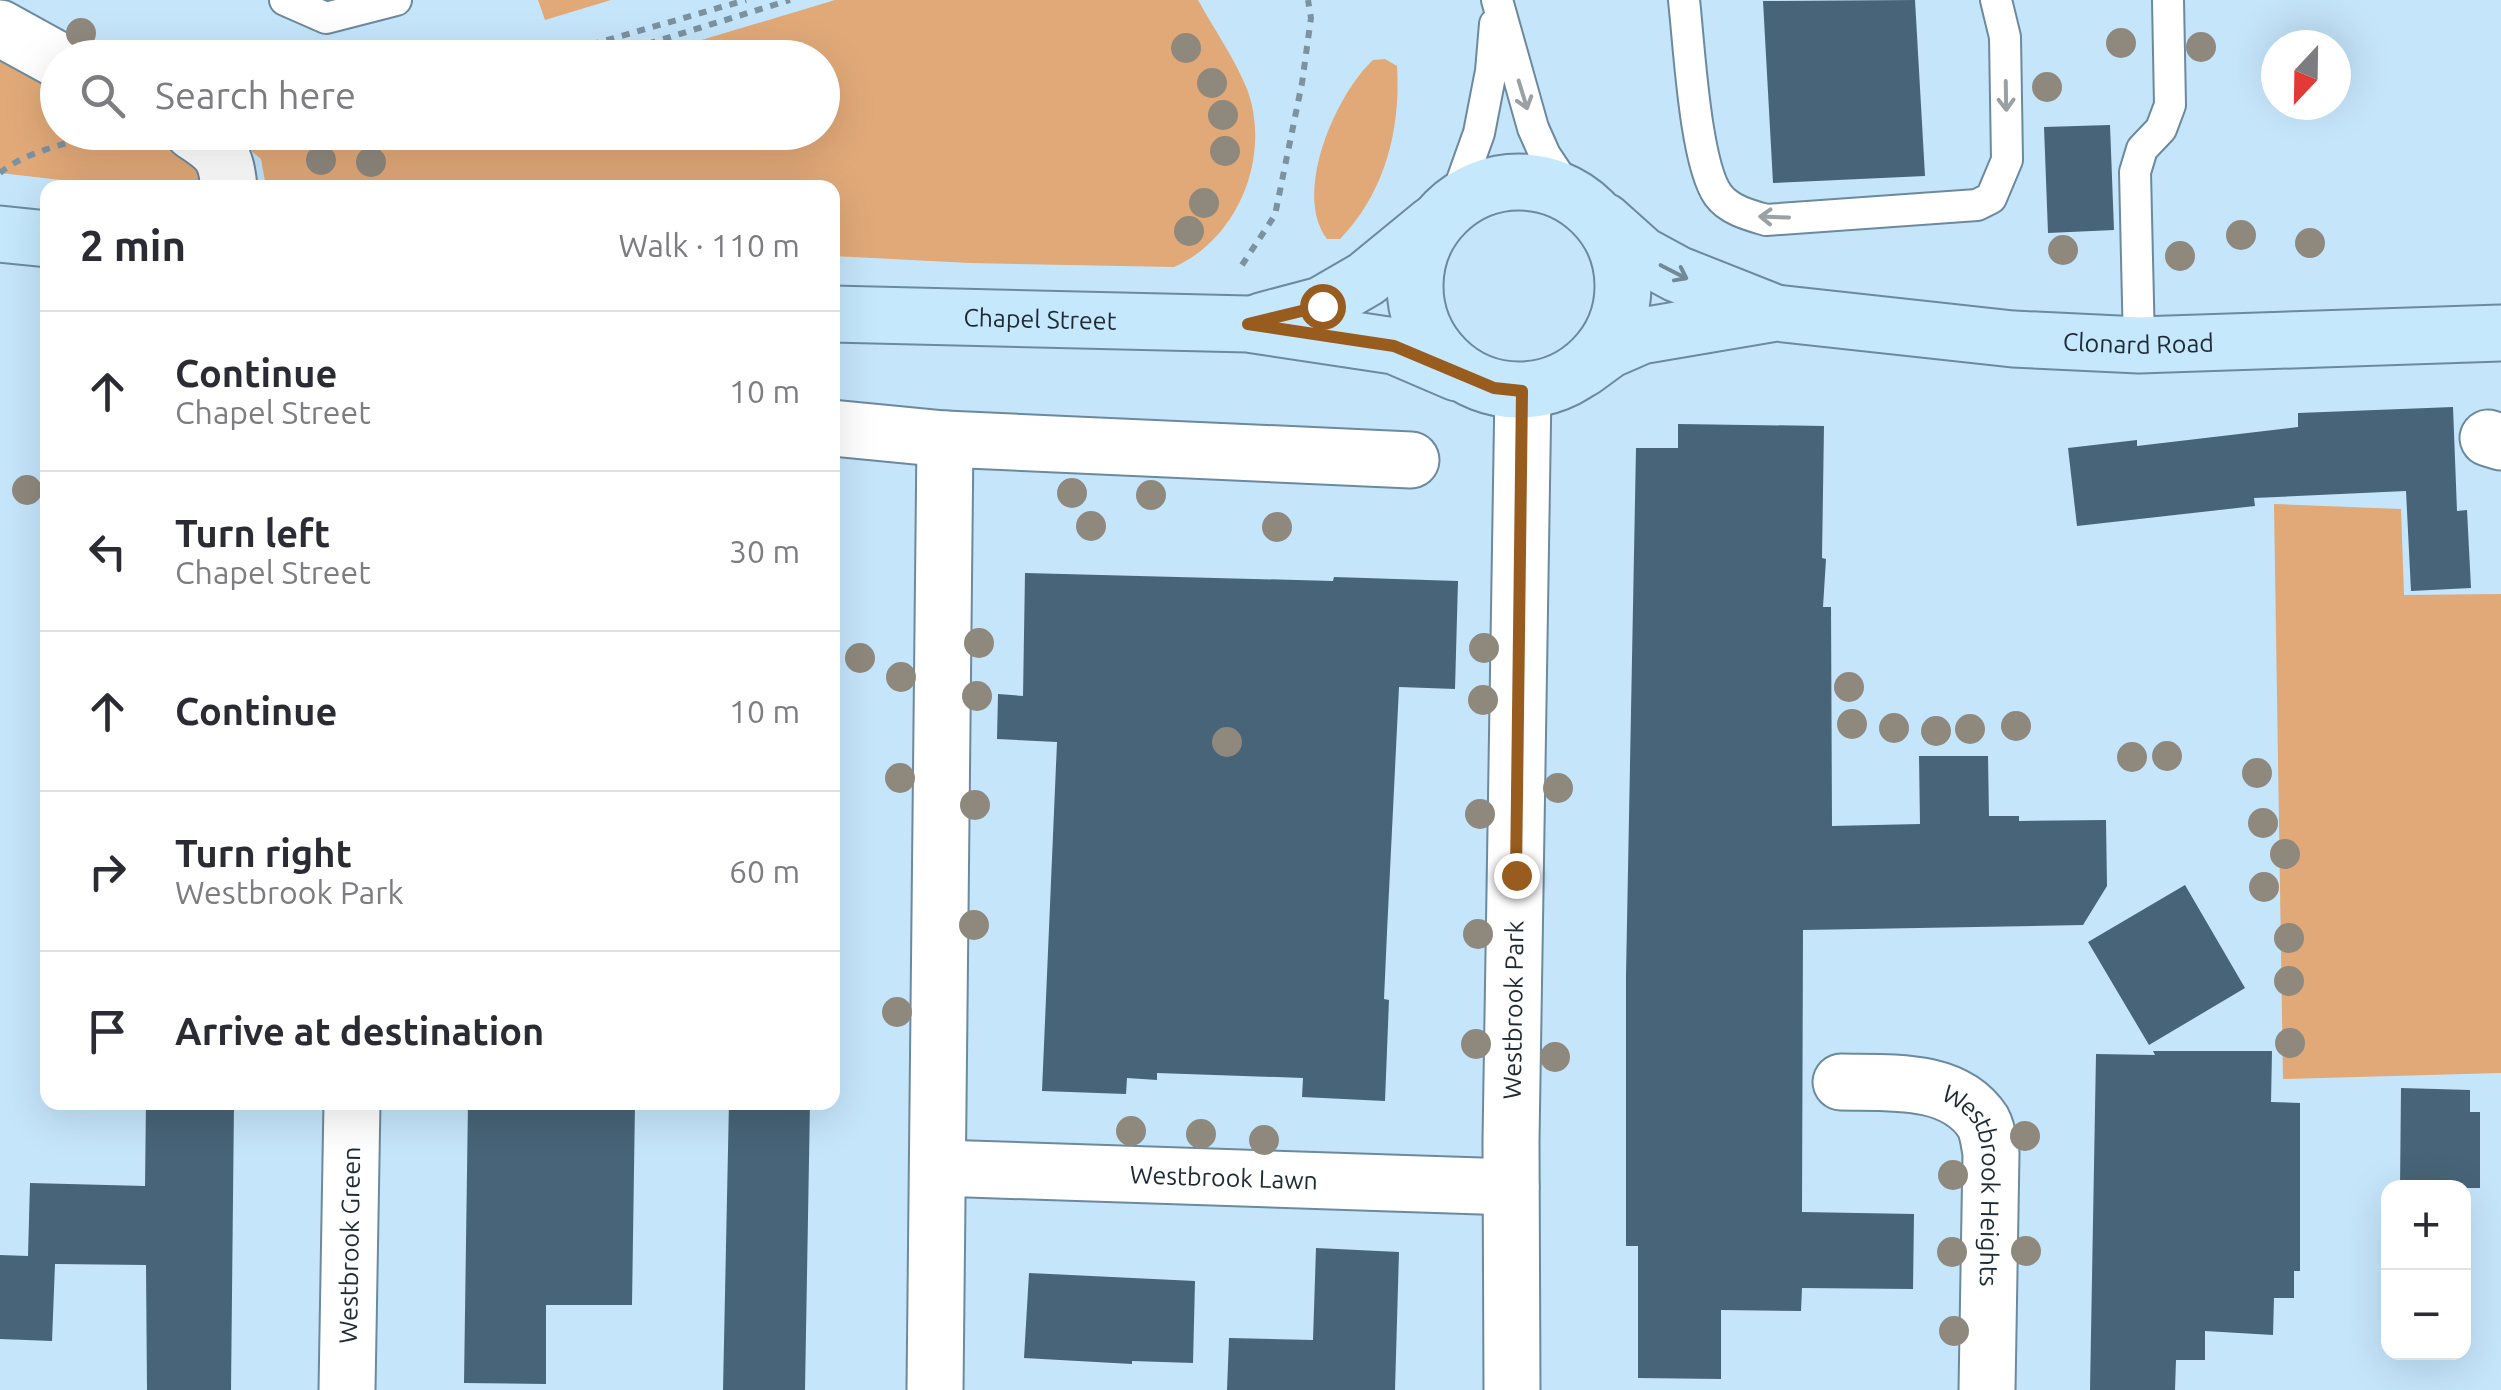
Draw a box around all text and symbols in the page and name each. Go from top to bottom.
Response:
north arrow [2261,30,2351,120]
search box [40,40,840,150]
icon: search [75,68,130,123]
text: Search here [155,74,356,116]
one-way arrow [1515,78,1533,110]
one-way arrow [1996,80,2016,112]
one-way arrow [1758,208,1790,227]
text: 2 min [80,222,186,269]
text: Walk · 110 m [618,227,800,263]
one-way arrow [1659,263,1689,282]
route start [1300,284,1346,330]
street label: Chapel Street [963,303,1117,335]
street label: Clonard Road [2062,327,2214,359]
text: Continue [175,352,337,394]
icon: ahead [80,364,135,419]
text: 10 m [729,373,800,409]
text: Chapel Street [175,394,371,430]
text: Turn left [175,512,330,554]
icon: left [80,524,135,579]
text: 30 m [729,533,800,569]
text: Chapel Street [175,554,371,590]
icon: ahead [80,684,135,739]
text: Continue [175,690,337,732]
text: 10 m [729,693,800,729]
text: Turn right [175,832,352,874]
icon: right [80,844,135,899]
text: 60 m [729,853,800,889]
route end [1494,853,1540,899]
text: Westbrook Park [175,874,404,910]
street label: Westbrook Park [1498,920,1529,1100]
icon: arrive [80,1004,135,1059]
text: Arrive at destination [175,1010,544,1052]
street label: Westbrook Heights [1938,1079,2005,1287]
street label: Westbrook Green [334,1146,365,1344]
street label: Westbrook Lawn [1129,1160,1318,1195]
map controls [2381,1180,2471,1360]
button: + [2381,1180,2471,1270]
button: − [2381,1270,2471,1360]

